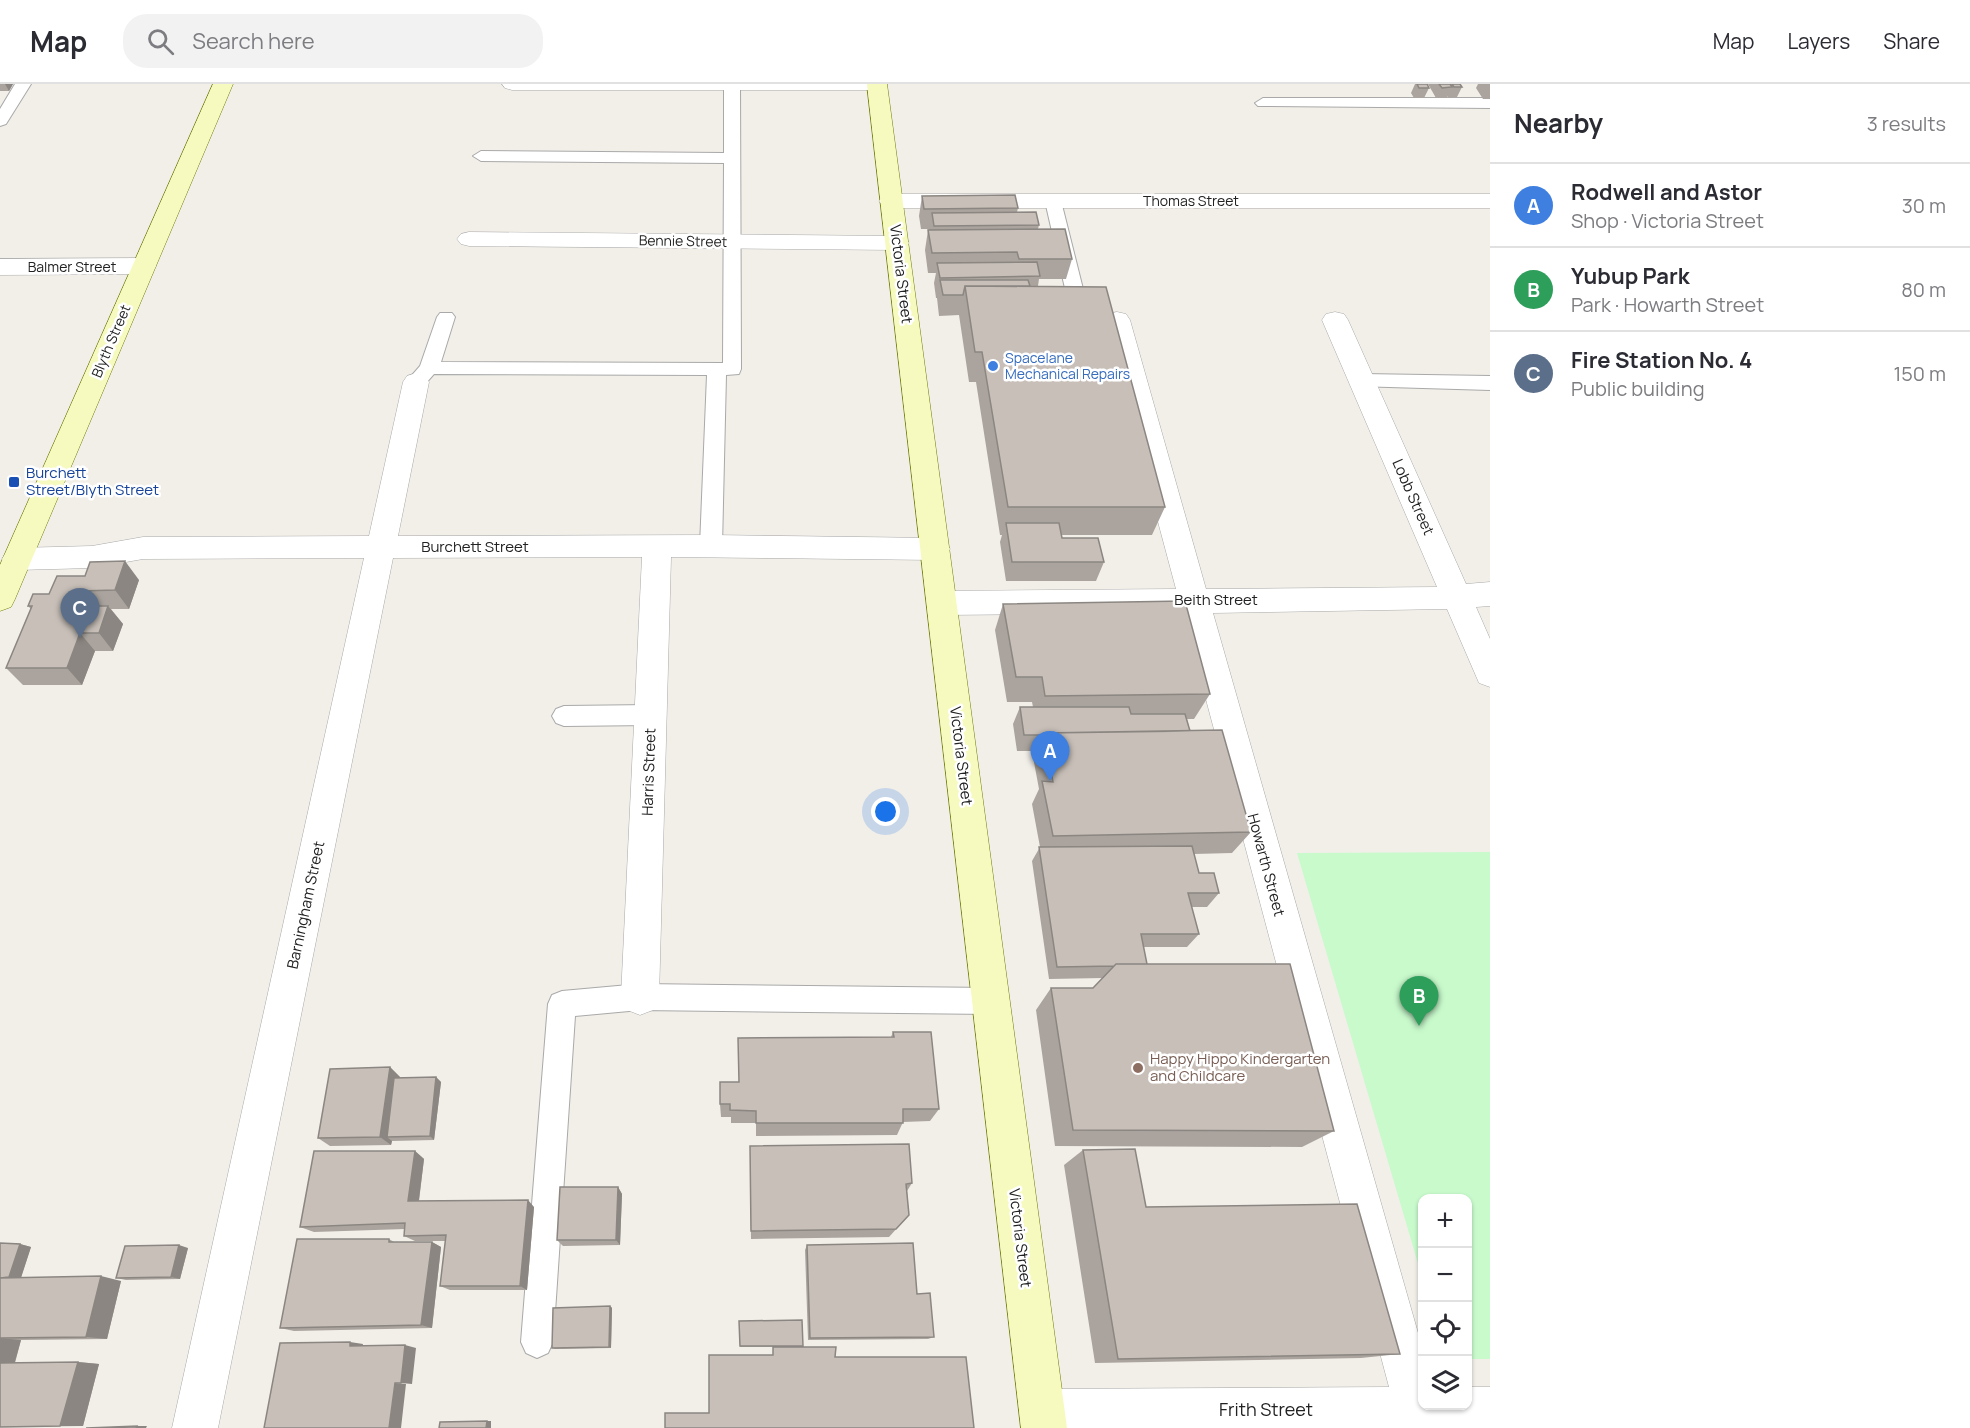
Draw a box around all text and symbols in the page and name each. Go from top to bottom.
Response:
search box [123,14,543,68]
text: Map [30,22,87,60]
icon: search [144,25,177,58]
text: Search here [192,26,315,56]
text: Map [1713,27,1754,55]
text: Layers [1787,27,1850,55]
text: Share [1883,27,1940,55]
text: Nearby [1514,105,1603,141]
text: 3 results [1867,110,1946,137]
text: Rodwell and Astor [1571,177,1762,207]
street label: Thomas Street [1143,191,1239,210]
text: A [1527,192,1540,219]
text: 30 m [1902,192,1946,219]
text: Shop · Victoria Street [1571,207,1764,234]
street label: Victoria Street [885,223,918,325]
street label: Bennie Street [639,230,728,251]
street label: Balmer Street [28,257,117,276]
text: Yubup Park [1571,261,1690,291]
text: B [1527,276,1540,303]
text: 80 m [1901,276,1946,303]
text: Park · Howarth Street [1571,291,1764,318]
street label: Blyth Street [87,301,135,380]
text: Fire Station No. 4 [1571,345,1752,375]
place label: Spacelane Mechanical Repairs [1005,348,1130,383]
marker: Spacelane Mechanical Repairs [986,359,1000,373]
text: C [1526,360,1541,387]
text: 150 m [1893,360,1946,387]
text: Public building [1571,375,1705,402]
street label: Lobb Street [1387,455,1440,538]
place label: Burchett Street/Blyth Street [26,462,159,500]
marker: Burchett Street/Blyth Street [7,475,21,489]
street label: Burchett Street [421,536,529,557]
pin: C [60,588,100,638]
street label: Beith Street [1174,589,1258,610]
street label: Victoria Street [945,705,978,807]
street label: Harris Street [636,728,661,816]
pin: A [1030,732,1070,781]
your location [871,797,900,826]
street label: Howarth Street [1243,811,1290,919]
street label: Barningham Street [282,839,329,971]
pin: B [1400,976,1438,1026]
place label: Happy Hippo Kindergarten and Childcare [1150,1048,1330,1086]
marker: Happy Hippo Kindergarten and Childcare [1131,1061,1145,1075]
street label: Victoria Street [1004,1187,1037,1289]
map controls [1418,1194,1472,1410]
button: + [1418,1194,1472,1248]
button: − [1418,1248,1472,1302]
button: locate [1418,1302,1472,1356]
button: layers [1418,1356,1472,1410]
street label: Frith Street [1219,1397,1313,1421]

